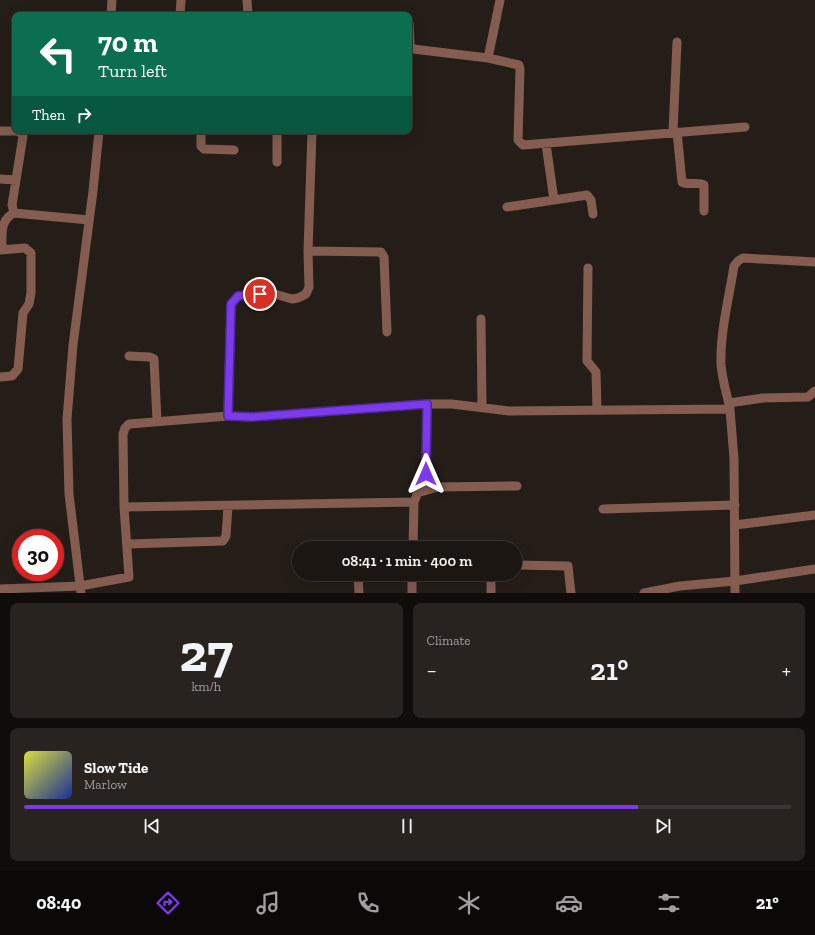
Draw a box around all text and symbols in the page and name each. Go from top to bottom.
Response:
text: 70 m [98,26,158,59]
icon: left [32,28,84,80]
text: Turn left [98,60,167,82]
icon: right [73,104,95,126]
text: Then [32,106,65,124]
pin [243,277,277,311]
icon: arrive [249,283,271,305]
position arrow [405,453,447,495]
speed limit sign: 30 [12,529,64,581]
text: 08:41 · 1 min · 400 m [342,552,472,570]
text: 27 [179,622,233,684]
text: Climate [427,633,470,648]
text: 21° [590,652,629,688]
text: − [427,657,437,684]
text: + [782,657,791,684]
text: km/h [191,679,221,694]
text: Slow Tide [84,759,148,777]
text: Marlow [84,777,127,792]
icon: previous [141,815,163,837]
icon: pause [396,815,418,837]
icon: next [652,815,674,837]
icon: directions [154,889,182,917]
icon: music [254,889,282,917]
icon: phone [354,889,382,917]
icon: climate [455,889,483,917]
icon: car [555,889,583,917]
icon: filters [655,889,683,917]
text: 08:40 [36,892,81,914]
text: 21° [756,892,779,914]

